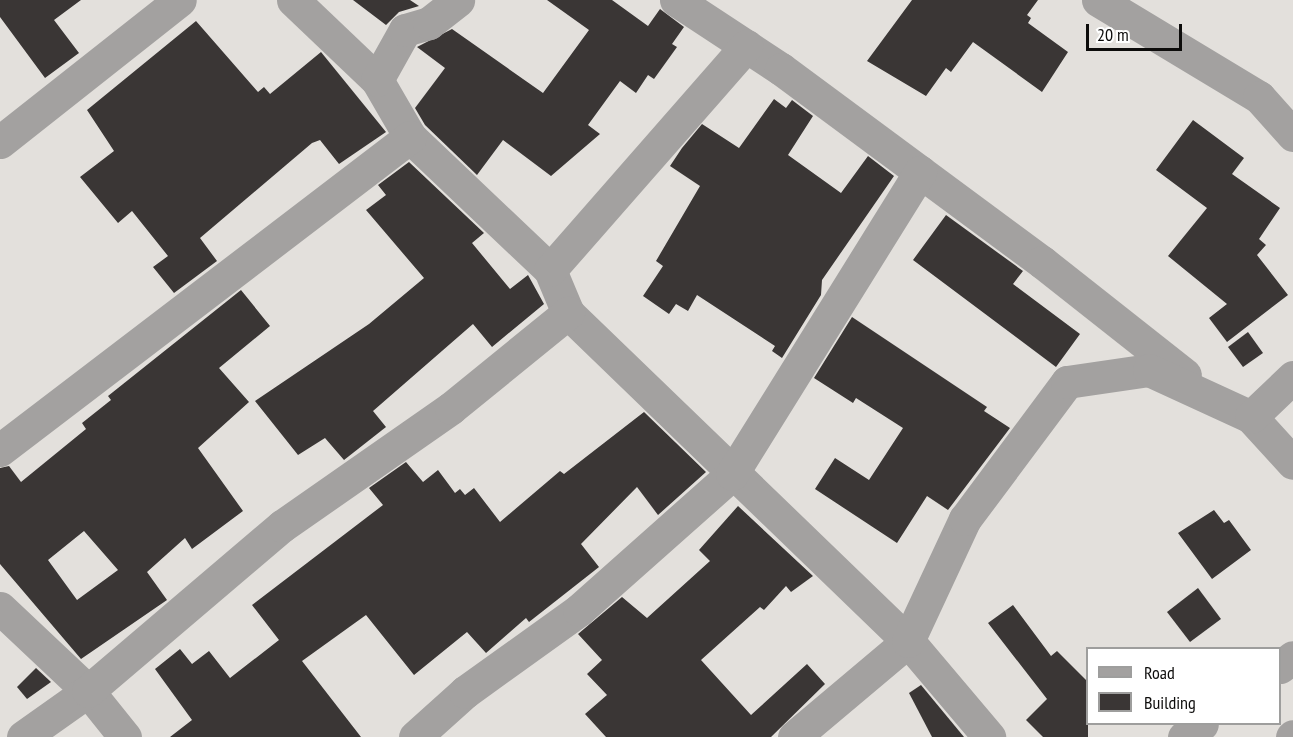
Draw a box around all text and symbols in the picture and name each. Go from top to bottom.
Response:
scale bar [1089,12,1185,50]
text: 20 m [1097,23,1129,46]
legend [1086,647,1281,725]
text: Road [1144,661,1175,684]
text: Building [1144,691,1196,714]

